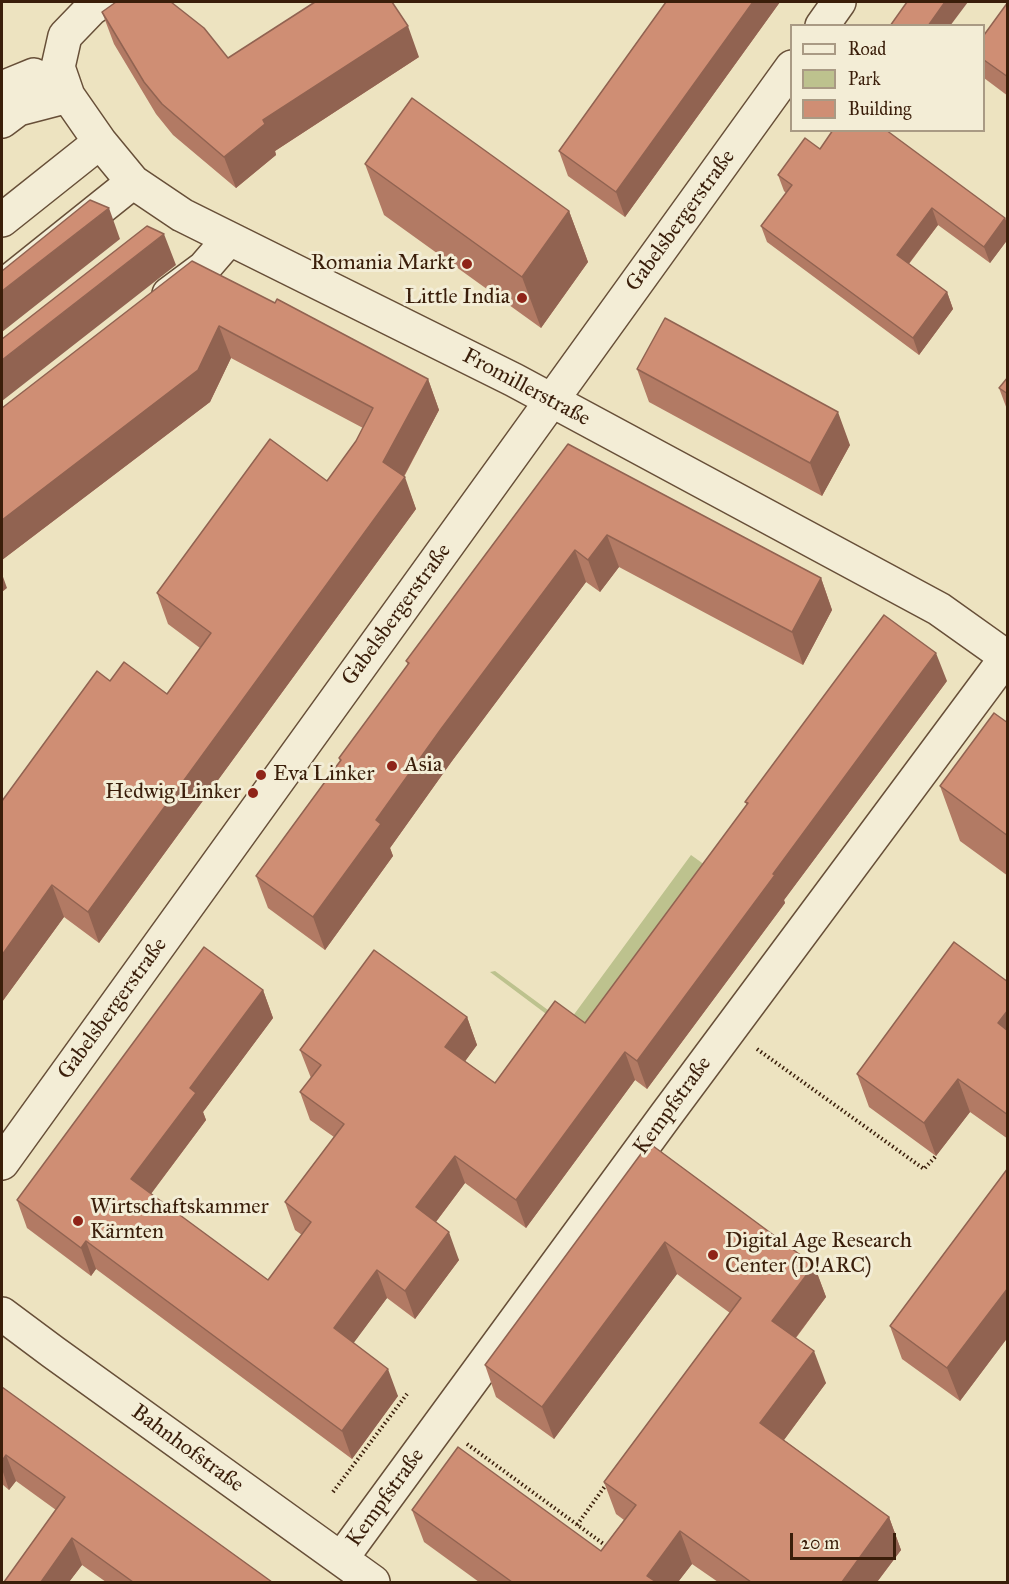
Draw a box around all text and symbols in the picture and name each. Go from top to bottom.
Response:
legend [790,24,985,132]
text: Road [848,38,886,60]
text: Park [848,68,881,90]
text: Building [848,98,911,120]
street label: Gabelsbergerstraße [621,145,741,297]
place label: Romania Markt [311,251,455,277]
marker: Romania Markt [460,257,474,271]
place label: Little India [405,285,510,311]
marker: Little India [515,291,529,305]
street label: Fromillerstraße [458,343,594,433]
street label: Gabelsbergerstraße [337,539,457,691]
place label: Asia [404,753,442,779]
marker: Asia [385,759,399,773]
place label: Eva Linker [273,762,374,788]
marker: Eva Linker [254,768,268,782]
place label: Hedwig Linker [105,780,241,806]
marker: Hedwig Linker [246,786,260,800]
street label: Gabelsbergerstraße [53,933,173,1085]
street label: Kempfstraße [628,1052,718,1160]
place label: Wirtschaftskammer Kärnten [90,1195,269,1246]
marker: Wirtschaftskammer Kärnten [71,1214,85,1228]
place label: Digital Age Research Center (D!ARC) [725,1229,912,1280]
marker: Digital Age Research Center (D!ARC) [706,1248,720,1262]
street label: Bahnhofstraße [126,1399,248,1499]
street label: Kempfstraße [341,1444,431,1552]
scale bar [793,1521,900,1559]
text: 20 m [801,1532,839,1554]

